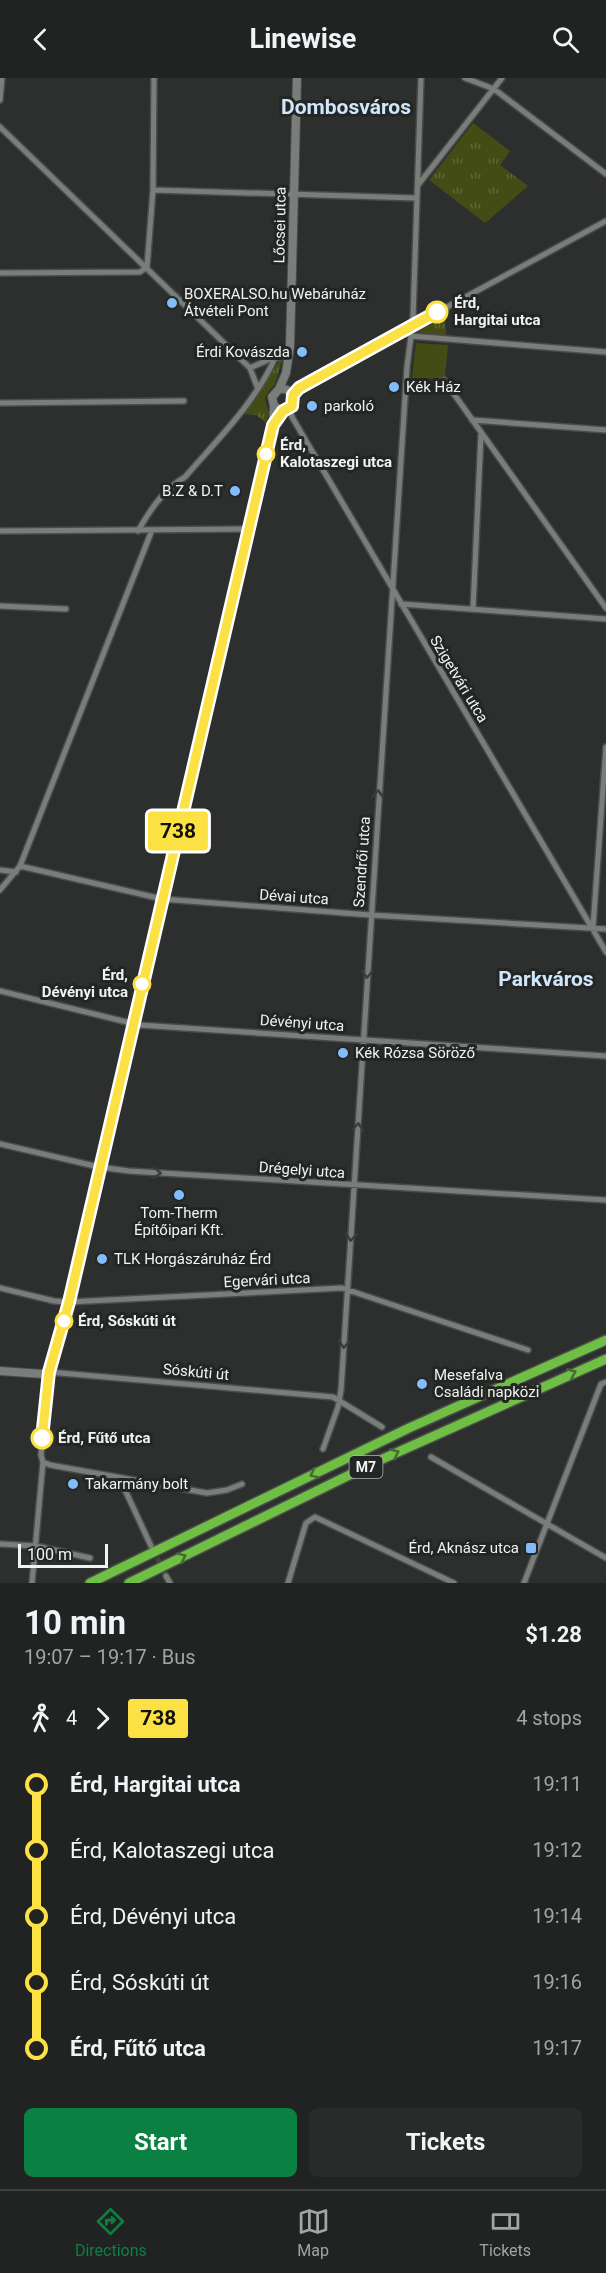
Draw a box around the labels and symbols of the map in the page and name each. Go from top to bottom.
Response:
district label: Dombosváros [281,95,411,119]
street label: Lőcsei utca [270,186,290,264]
place label: BOXERALSO.hu Webáruház Átvételi Pont [184,285,366,320]
place label: Érd, Hargitai utca [454,294,541,329]
marker: BOXERALSO.hu Webáruház Átvételi Pont [165,296,179,310]
marker: Érd, Hargitai utca [426,301,448,323]
place label: Érdi Kovászda [196,343,290,361]
marker: Érdi Kovászda [295,345,309,359]
place label: Kék Ház [406,378,461,396]
marker: Kék Ház [387,380,401,394]
place label: parkoló [324,397,374,415]
marker: parkoló [305,399,319,413]
place label: Érd, Kalotaszegi utca [280,436,392,471]
marker: Érd, Kalotaszegi utca [257,445,275,463]
place label: B.Z & D.T [162,482,223,500]
marker: B.Z & D.T [228,484,242,498]
street label: Szigetvári utca [426,632,492,726]
one-way arrow [372,790,385,799]
line badge: 738 [144,812,213,850]
street label: Szendrői utca [350,816,374,908]
street label: Dévai utca [259,886,329,908]
place label: Érd, Dévényi utca [42,966,128,1001]
district label: Parkváros [498,967,594,991]
one-way arrow [360,969,373,978]
marker: Érd, Dévényi utca [133,975,151,993]
street label: Dévényi utca [259,1011,345,1035]
place label: Kék Rózsa Söröző [355,1044,475,1062]
marker: Kék Rózsa Söröző [336,1046,350,1060]
one-way arrow [352,1123,365,1132]
street label: Drégelyi utca [258,1158,346,1182]
one-way arrow [153,1166,162,1179]
marker: Tom-Therm Építőipari Kft. [172,1188,186,1202]
place label: Tom-Therm Építőipari Kft. [134,1204,224,1239]
one-way arrow [345,1233,358,1242]
place label: TLK Horgászáruház Érd [114,1250,271,1268]
marker: TLK Horgászáruház Érd [95,1252,109,1266]
street label: Egervári utca [223,1269,311,1291]
marker: Érd, Sóskúti út [55,1312,73,1330]
place label: Érd, Sóskúti út [78,1312,176,1330]
one-way arrow [337,1340,350,1349]
street label: Sóskúti út [162,1360,230,1384]
place label: Mesefalva Családi napközi [434,1366,539,1401]
one-way arrow [566,1368,577,1380]
marker: Mesefalva Családi napközi [415,1377,429,1391]
marker: Érd, Fűtő utca [31,1427,53,1449]
place label: Érd, Fűtő utca [58,1429,151,1447]
one-way arrow [388,1449,399,1461]
road number: M7 [350,1456,382,1478]
one-way arrow [309,1467,320,1479]
place label: Takarmány bolt [85,1475,188,1493]
marker: Takarmány bolt [66,1477,80,1491]
place label: Érd, Aknász utca [408,1539,519,1557]
scale bar [18,1541,108,1568]
marker: Érd, Aknász utca [524,1541,538,1555]
one-way arrow [175,1553,186,1564]

